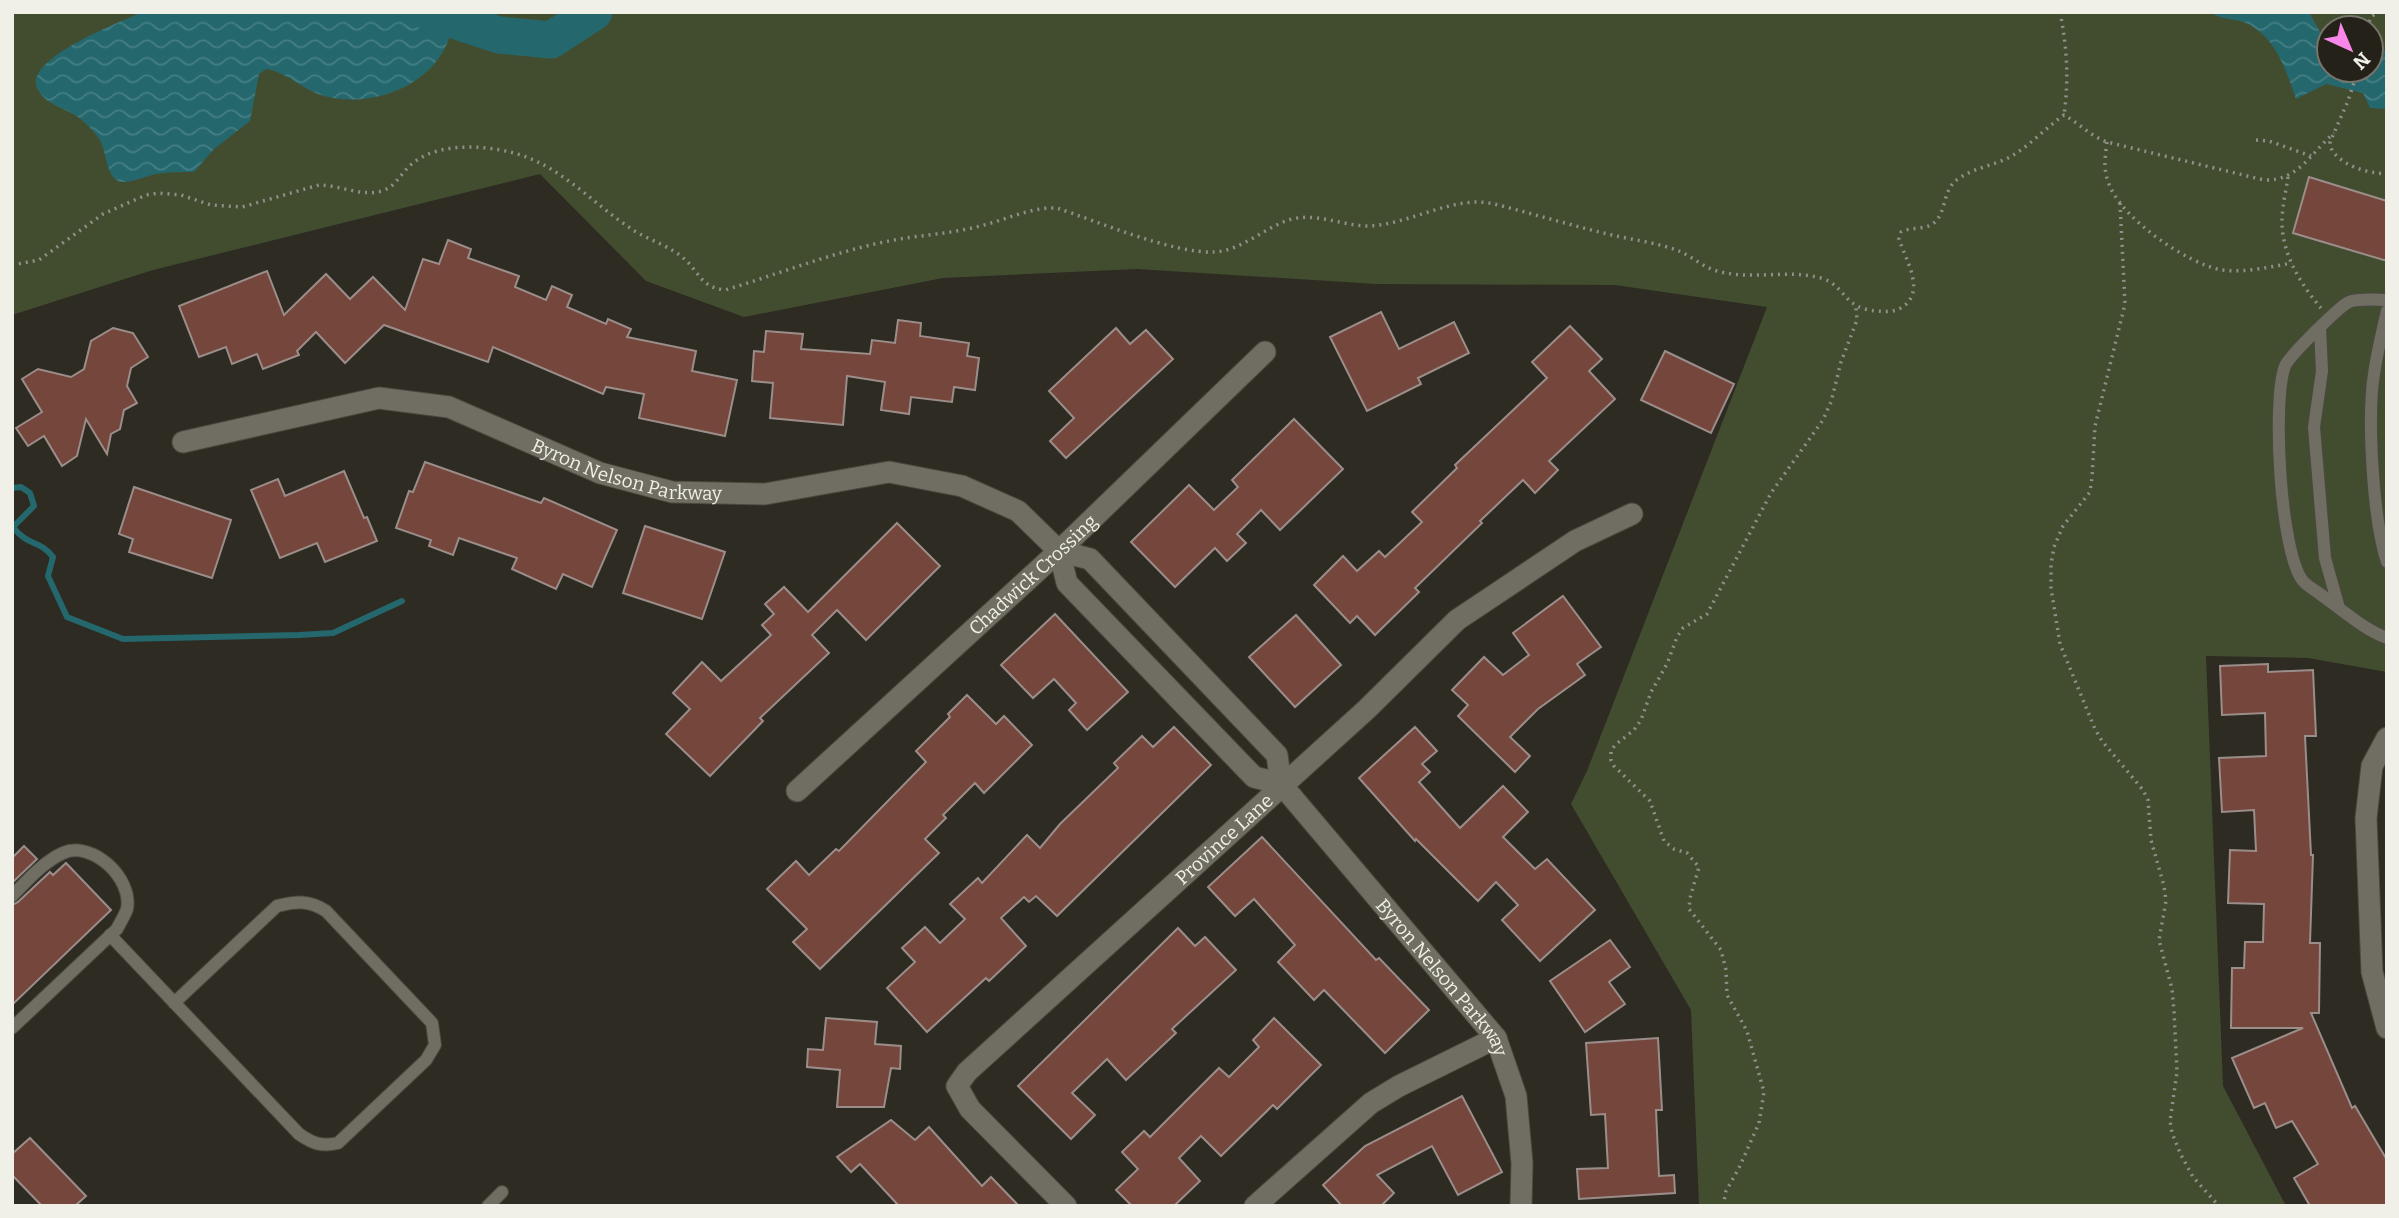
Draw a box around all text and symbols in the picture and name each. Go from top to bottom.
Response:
north arrow [2315,14,2385,84]
text: N [2348,48,2375,74]
street label: Byron Nelson Parkway [528,434,723,505]
street label: Chadwick Crossing [964,509,1102,640]
street label: Province Lane [1171,789,1278,889]
street label: Byron Nelson Parkway [1371,894,1513,1060]

